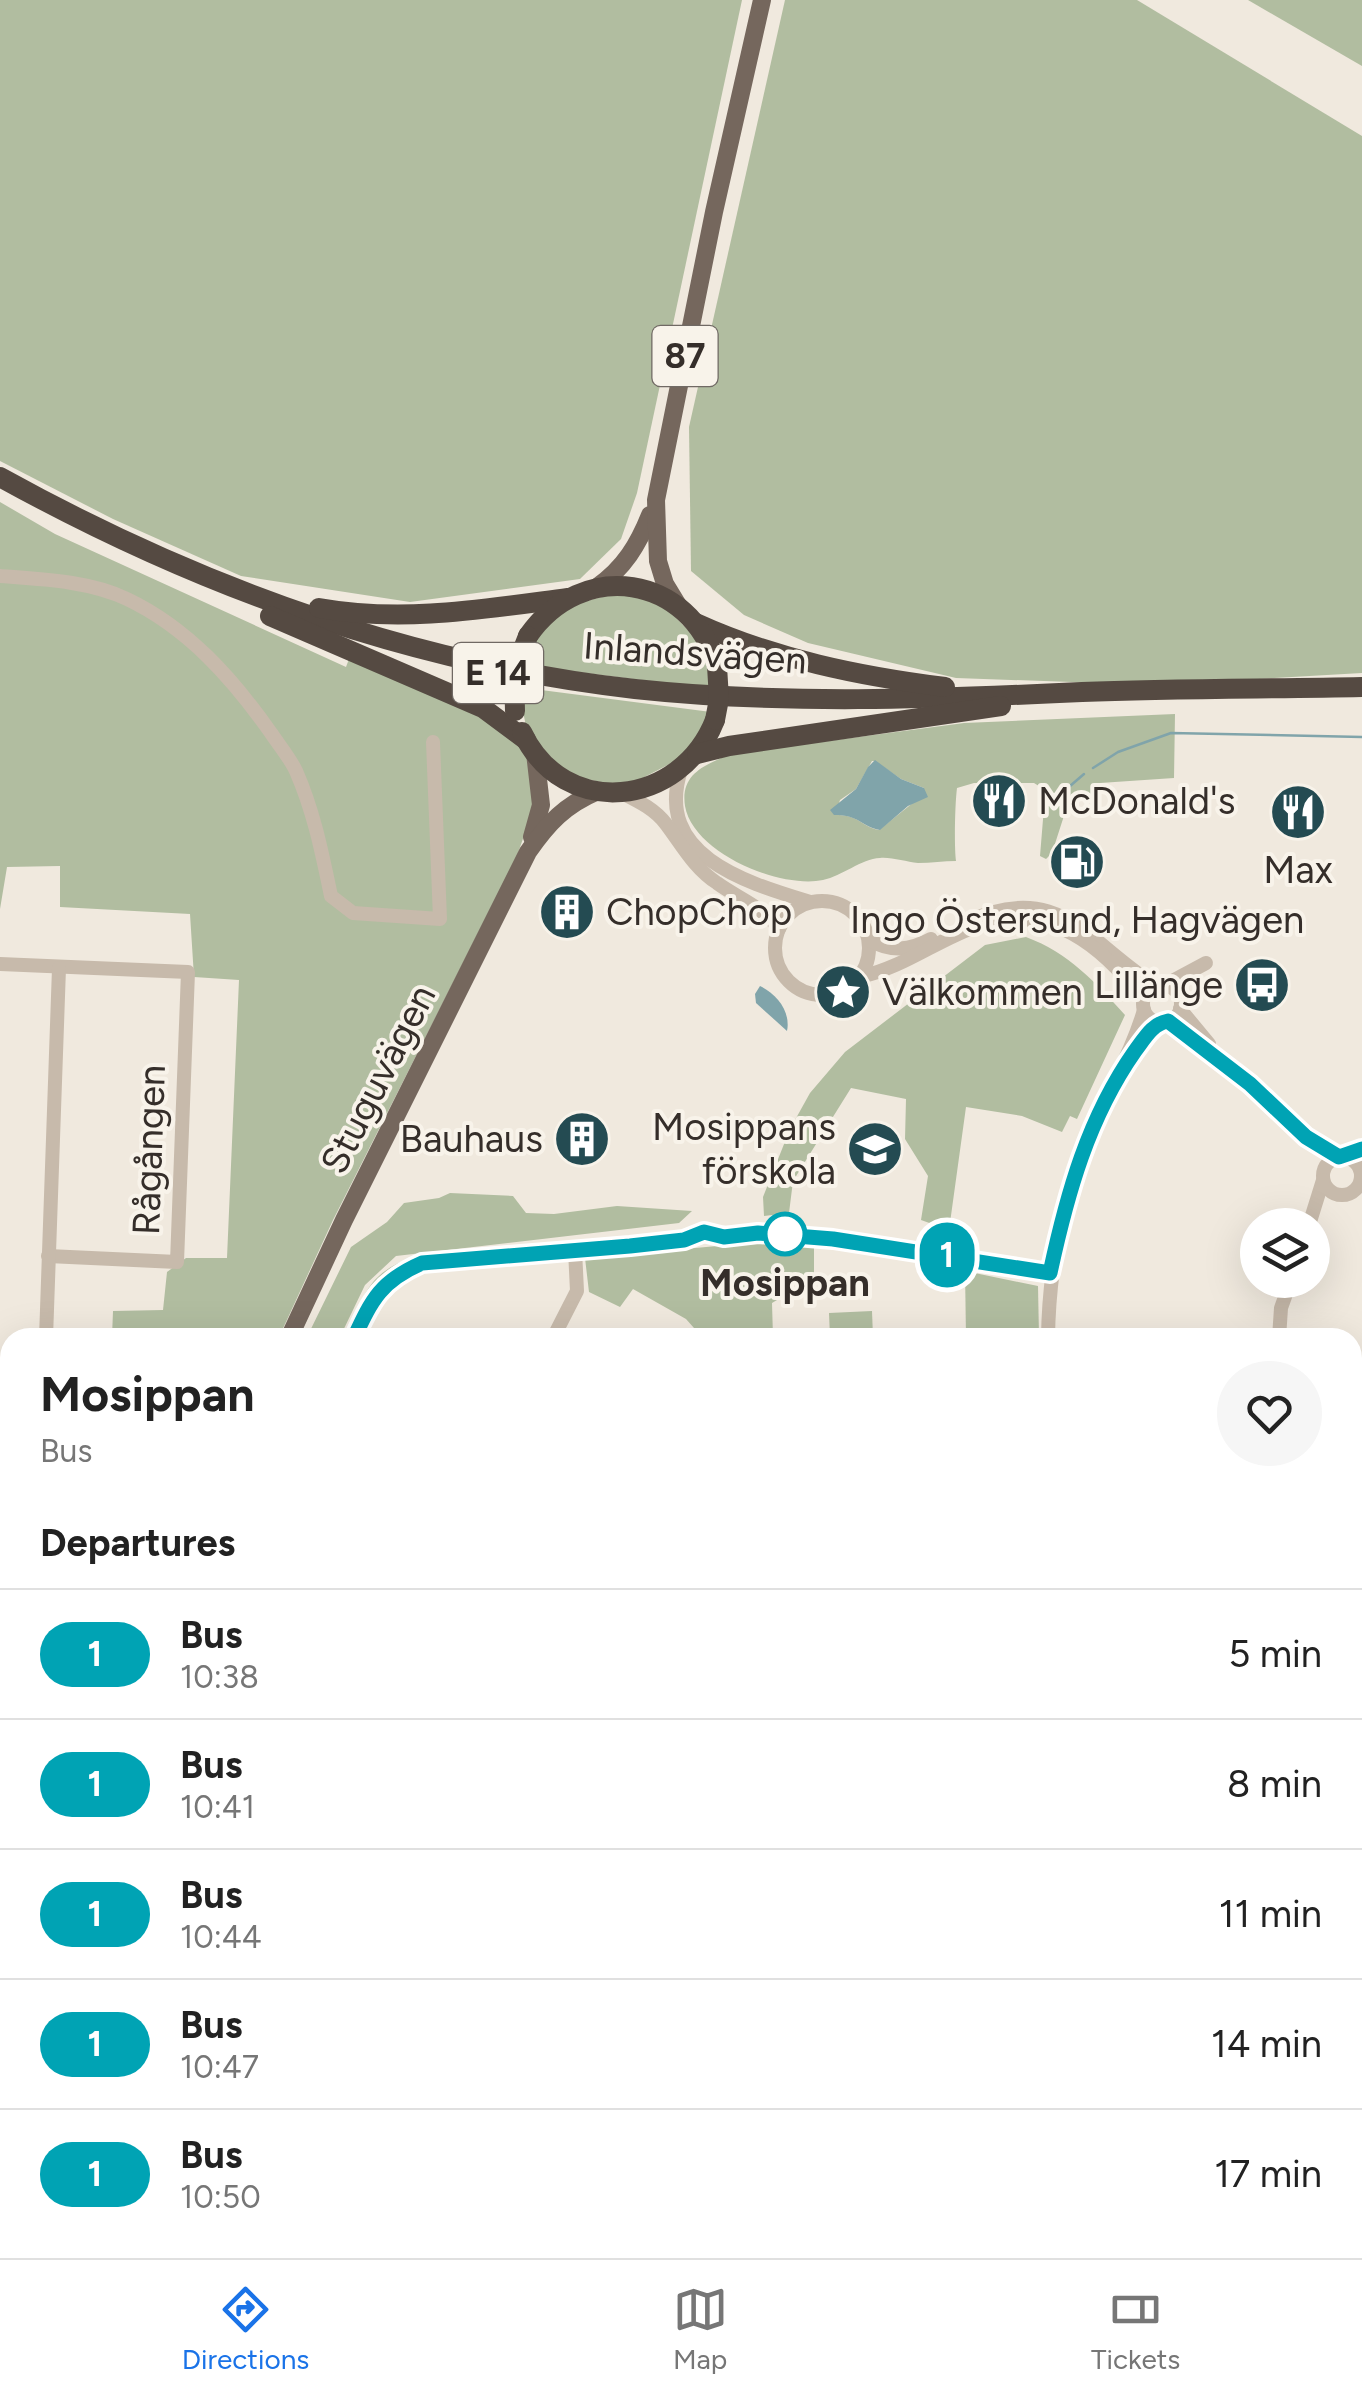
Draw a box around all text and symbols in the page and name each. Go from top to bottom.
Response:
road number: 87 [652,326,718,386]
street label: Inlandsvägen [582,622,808,684]
road number: E 14 [453,643,543,703]
restaurant icon: McDonald's [969,771,1029,831]
place label: McDonald's [1038,778,1235,824]
restaurant icon: Max [1268,782,1328,842]
fuel station icon: Ingo Östersund, Hagvägen [1047,832,1107,892]
place label: Max [1263,847,1333,893]
building icon: ChopChop [537,882,597,942]
place label: ChopChop [606,889,792,935]
place label: Ingo Östersund, Hagvägen [850,897,1304,943]
bus stop icon: Lillänge [1232,955,1292,1015]
place icon: Välkommen [813,962,873,1022]
place label: Lillänge [1094,962,1223,1008]
place label: Välkommen [882,969,1083,1015]
street label: Stuguvägen [311,977,445,1181]
street label: Rågången [123,1064,175,1236]
place label: Mosippans förskola [652,1104,836,1194]
building icon: Bauhaus [552,1109,612,1169]
place label: Bauhaus [400,1116,543,1162]
school or university icon: Mosippans förskola [845,1119,905,1179]
map controls [1240,1208,1330,1298]
button: layers [1240,1208,1330,1298]
marker: Mosippan [764,1213,806,1255]
line badge: 1 [914,1222,980,1288]
text: 1 [940,1234,954,1276]
place label: Mosippan [700,1260,870,1306]
button: heart [1217,1361,1322,1466]
text: Mosippan [40,1365,255,1423]
text: Bus [40,1432,92,1470]
text: Departures [40,1520,235,1566]
text: Bus [180,1612,243,1658]
text: 5 min [1228,1631,1322,1677]
text: 1 [88,1633,102,1675]
text: 10:38 [180,1658,259,1696]
text: Bus [180,1742,243,1788]
text: 8 min [1227,1761,1322,1807]
text: 1 [88,1763,102,1805]
text: 10:41 [180,1788,255,1826]
text: Bus [180,1872,243,1918]
text: 11 min [1219,1891,1322,1937]
text: 1 [88,1893,102,1935]
text: 10:44 [180,1918,262,1956]
text: Bus [180,2002,243,2048]
text: 14 min [1211,2021,1322,2067]
text: 1 [88,2023,102,2065]
text: 10:47 [180,2048,259,2086]
text: Bus [180,2132,243,2178]
text: 17 min [1214,2151,1322,2197]
text: 1 [88,2153,102,2195]
text: 10:50 [180,2178,261,2216]
tab: Directions [182,2282,309,2376]
tab: Map [673,2282,728,2376]
tab: Tickets [1091,2282,1180,2376]

